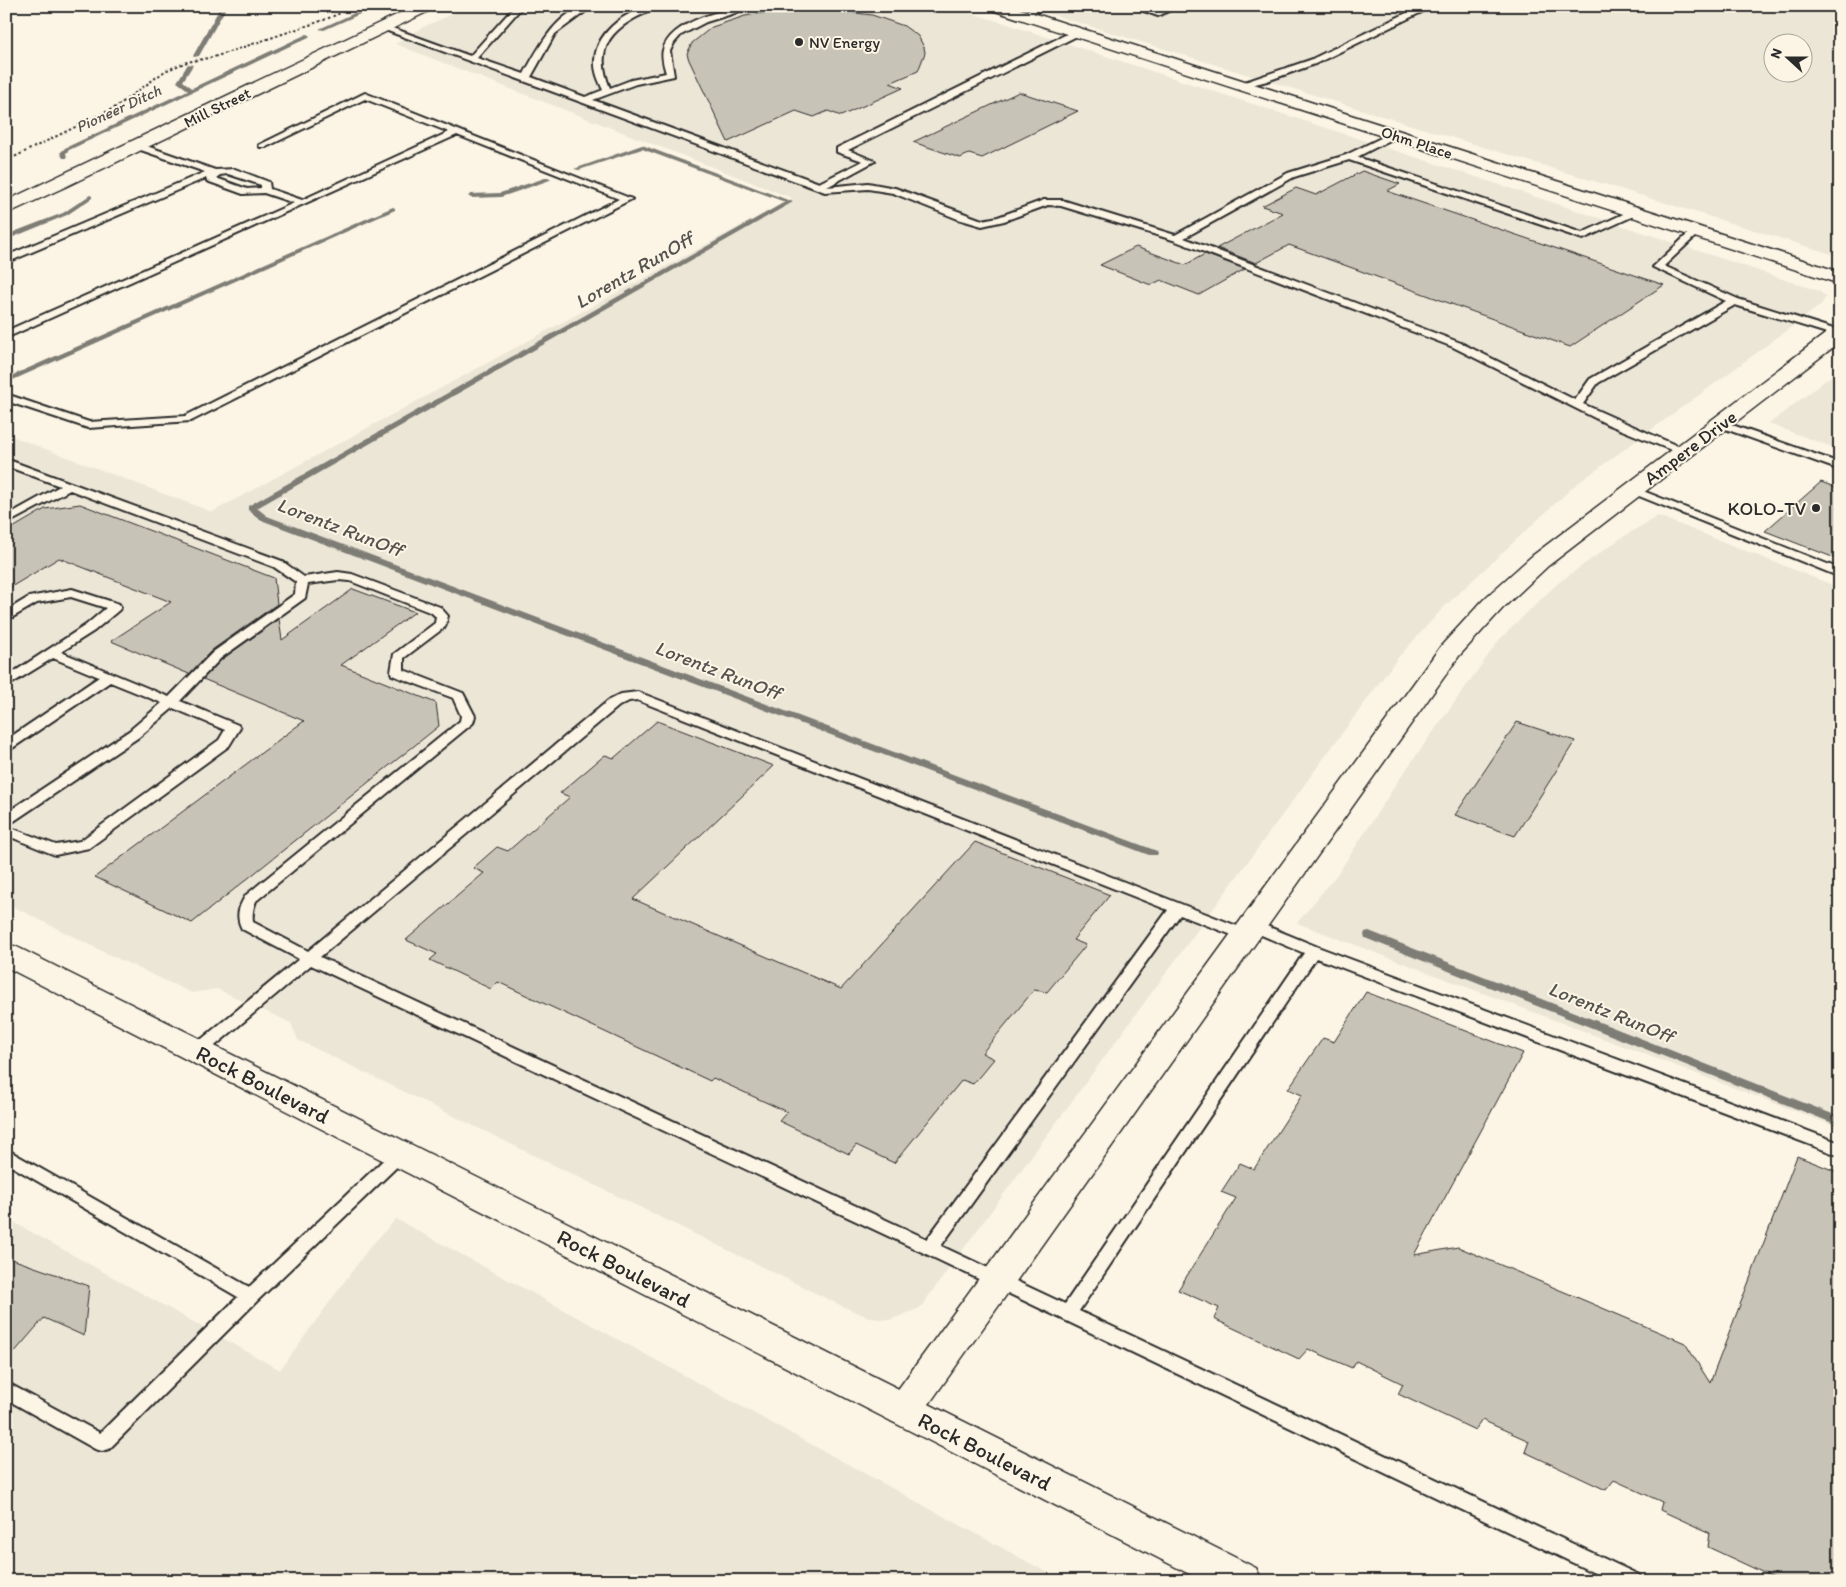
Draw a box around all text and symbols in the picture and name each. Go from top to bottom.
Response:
north arrow [1764,32,1814,82]
place label: NV Energy [809,33,880,52]
marker: NV Energy [793,36,805,48]
text: N [1767,46,1786,61]
water label: Pioneer Ditch [73,80,165,136]
street label: Mill Street [181,83,254,132]
street label: Ohm Place [1379,122,1455,163]
water label: Lorentz RunOff [571,225,700,314]
street label: Ampere Drive [1639,405,1741,490]
water label: Lorentz RunOff [274,492,409,563]
place label: KOLO-TV [1728,497,1806,520]
marker: KOLO-TV [1810,502,1822,514]
water label: Lorentz RunOff [652,635,787,706]
water label: Lorentz RunOff [1545,976,1680,1049]
street label: Rock Boulevard [192,1039,334,1130]
street label: Rock Boulevard [553,1223,695,1314]
street label: Rock Boulevard [914,1406,1056,1497]

